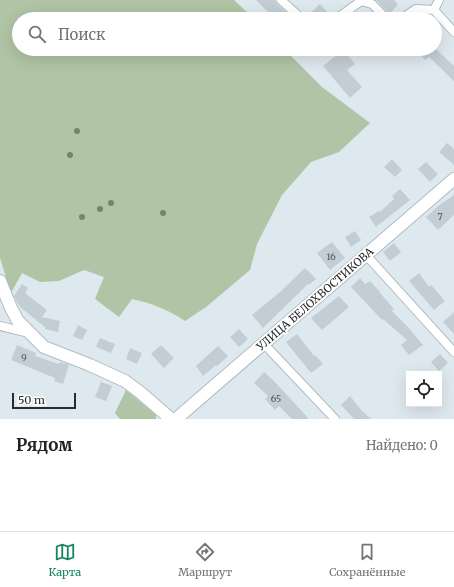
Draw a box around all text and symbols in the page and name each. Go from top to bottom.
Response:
search box [12,12,442,56]
icon: search [26,23,48,45]
text: Поиск [58,25,105,44]
house number: 7 [437,211,443,222]
street label: УЛИЦА БЕЛОХВОСТИКОВА [253,244,377,354]
house number: 16 [326,251,336,262]
house number: 9 [21,352,27,363]
map controls [406,371,442,407]
button: locate [406,371,442,407]
scale bar [12,391,76,410]
text: 50 m [18,393,45,407]
house number: 65 [271,393,281,404]
text: Рядом [16,434,72,456]
text: Найдено: 0 [366,437,438,454]
tab: Карта [49,541,81,579]
tab: Маршрут [178,541,232,579]
tab: Сохранённые [329,541,405,579]

